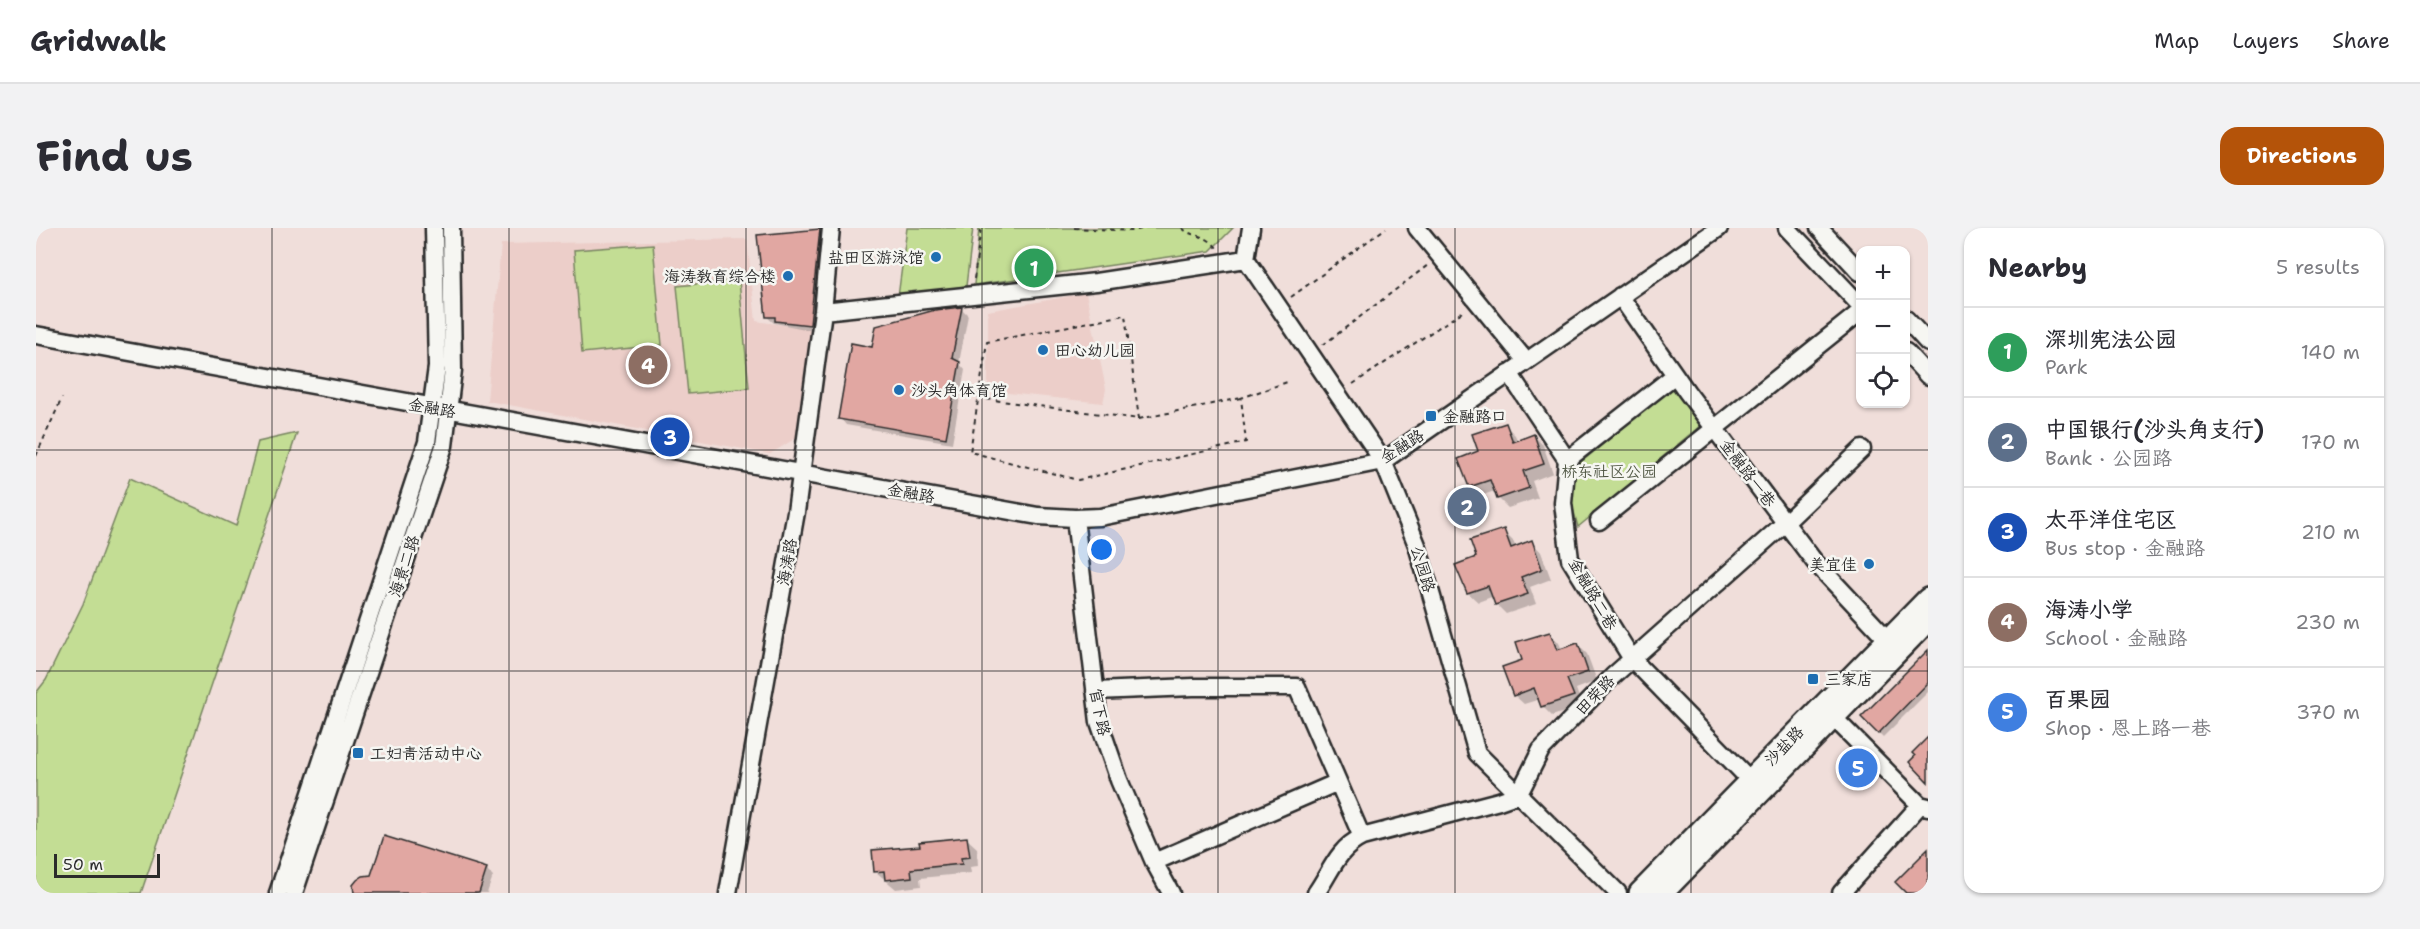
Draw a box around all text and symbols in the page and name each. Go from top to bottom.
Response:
text: Gridwalk [30,22,167,60]
text: Map [2154,27,2199,55]
text: Layers [2232,27,2299,55]
text: Share [2332,27,2390,55]
button: Directions [2220,127,2384,185]
text: Find us [36,128,193,184]
pin: 1 [1014,246,1054,291]
map controls [1856,246,1910,408]
button: + [1856,246,1910,300]
place label: 盐田区游泳馆 [828,247,924,268]
marker: 盐田区游泳馆 [929,250,943,264]
text: Nearby [1988,250,2087,285]
text: 5 results [2276,254,2360,280]
place label: 海涛教育综合楼 [664,266,776,287]
marker: 海涛教育综合楼 [781,269,795,283]
button: − [1856,300,1910,354]
text: 深圳宪法公园 [2045,325,2177,354]
text: 1 [2003,339,2012,365]
text: 140 m [2301,339,2360,365]
place label: 田心幼儿园 [1055,340,1135,361]
pin: 4 [628,342,668,388]
marker: 田心幼儿园 [1036,343,1050,357]
button: locate [1856,354,1910,408]
text: Park [2045,354,2088,380]
place label: 沙头角体育馆 [911,380,1007,401]
marker: 沙头角体育馆 [892,383,906,397]
street label: 金融路 [407,393,457,423]
place label: 金融路口 [1443,406,1507,427]
marker: 金融路口 [1424,409,1438,423]
pin: 3 [650,414,690,460]
text: 中国银行(沙头角支行) [2045,415,2264,444]
street label: 金融路 [1376,424,1428,468]
text: 2 [2001,429,2015,455]
text: 170 m [2301,429,2360,455]
street label: 金融路一巷 [1716,435,1780,511]
text: Bank · 公园路 [2045,445,2172,471]
park label: 桥东社区公园 [1561,461,1657,482]
street label: 金融路 [886,478,936,508]
pin: 2 [1448,484,1486,530]
text: 太平洋住宅区 [2045,505,2177,534]
text: 3 [2001,519,2015,545]
text: 210 m [2301,519,2360,545]
street label: 海景二路 [384,532,424,600]
your location [1087,535,1116,564]
text: Bus stop · 金融路 [2045,535,2205,561]
street label: 海涛路 [772,537,802,587]
street label: 公园路 [1406,543,1440,595]
street label: 金融路二巷 [1564,554,1622,634]
place label: 美宜佳 [1809,554,1857,575]
marker: 美宜佳 [1862,557,1876,571]
text: 海涛小学 [2045,595,2133,624]
text: 4 [2001,609,2015,635]
text: 230 m [2295,609,2360,635]
text: School · 金融路 [2045,625,2187,651]
place label: 三家店 [1825,669,1873,690]
street label: 田荣路 [1571,670,1619,720]
marker: 三家店 [1806,672,1820,686]
text: 百果园 [2045,685,2111,714]
street label: 官下路 [1085,686,1115,738]
text: 5 [2001,699,2014,725]
text: 370 m [2296,699,2360,725]
text: Shop · 恩上路一巷 [2045,715,2211,741]
street label: 沙盐路 [1760,721,1808,771]
place label: 工妇青活动中心 [370,743,482,764]
marker: 工妇青活动中心 [351,746,365,760]
pin: 5 [1838,746,1878,790]
scale bar [54,851,160,878]
text: 50 m [63,854,103,875]

